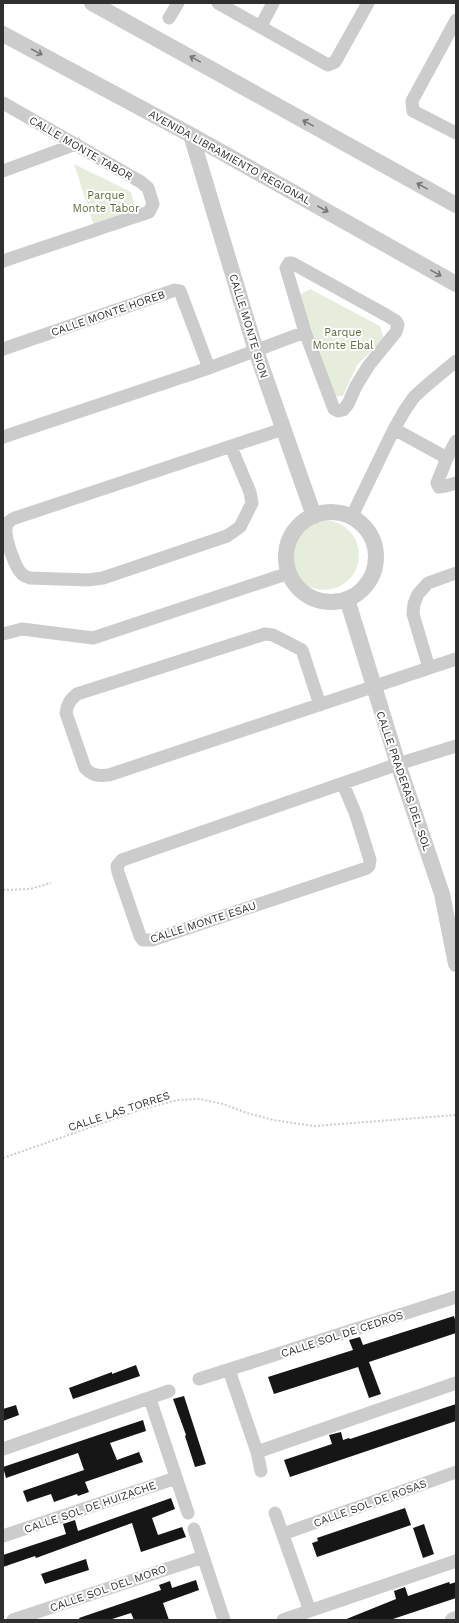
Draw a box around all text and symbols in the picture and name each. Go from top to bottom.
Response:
one-way arrow [31,49,43,56]
one-way arrow [189,55,201,63]
street label: AVENIDA LIBRAMIENTO REGIONAL [146,107,314,208]
street label: CALLE MONTE TABOR [27,114,135,183]
one-way arrow [303,118,315,126]
one-way arrow [416,182,428,189]
park label: Parque Monte Tabor [73,189,140,215]
one-way arrow [317,206,329,214]
one-way arrow [430,269,442,277]
street label: CALLE MONTE SION [226,272,271,380]
street label: CALLE MONTE HOREB [49,288,167,339]
park label: Parque Monte Ebal [313,326,374,352]
street label: CALLE PRADERAS DEL SOL [373,710,434,853]
street label: CALLE MONTE ESAU [149,899,258,946]
street label: CALLE LAS TORRES [67,1089,172,1134]
street label: CALLE SOL DE CEDROS [279,1309,405,1360]
street label: CALLE SOL DE ROSAS [312,1477,428,1530]
street label: CALLE SOL DE HUIZACHE [23,1479,158,1536]
street label: CALLE SOL DEL MORO [48,1562,168,1614]

